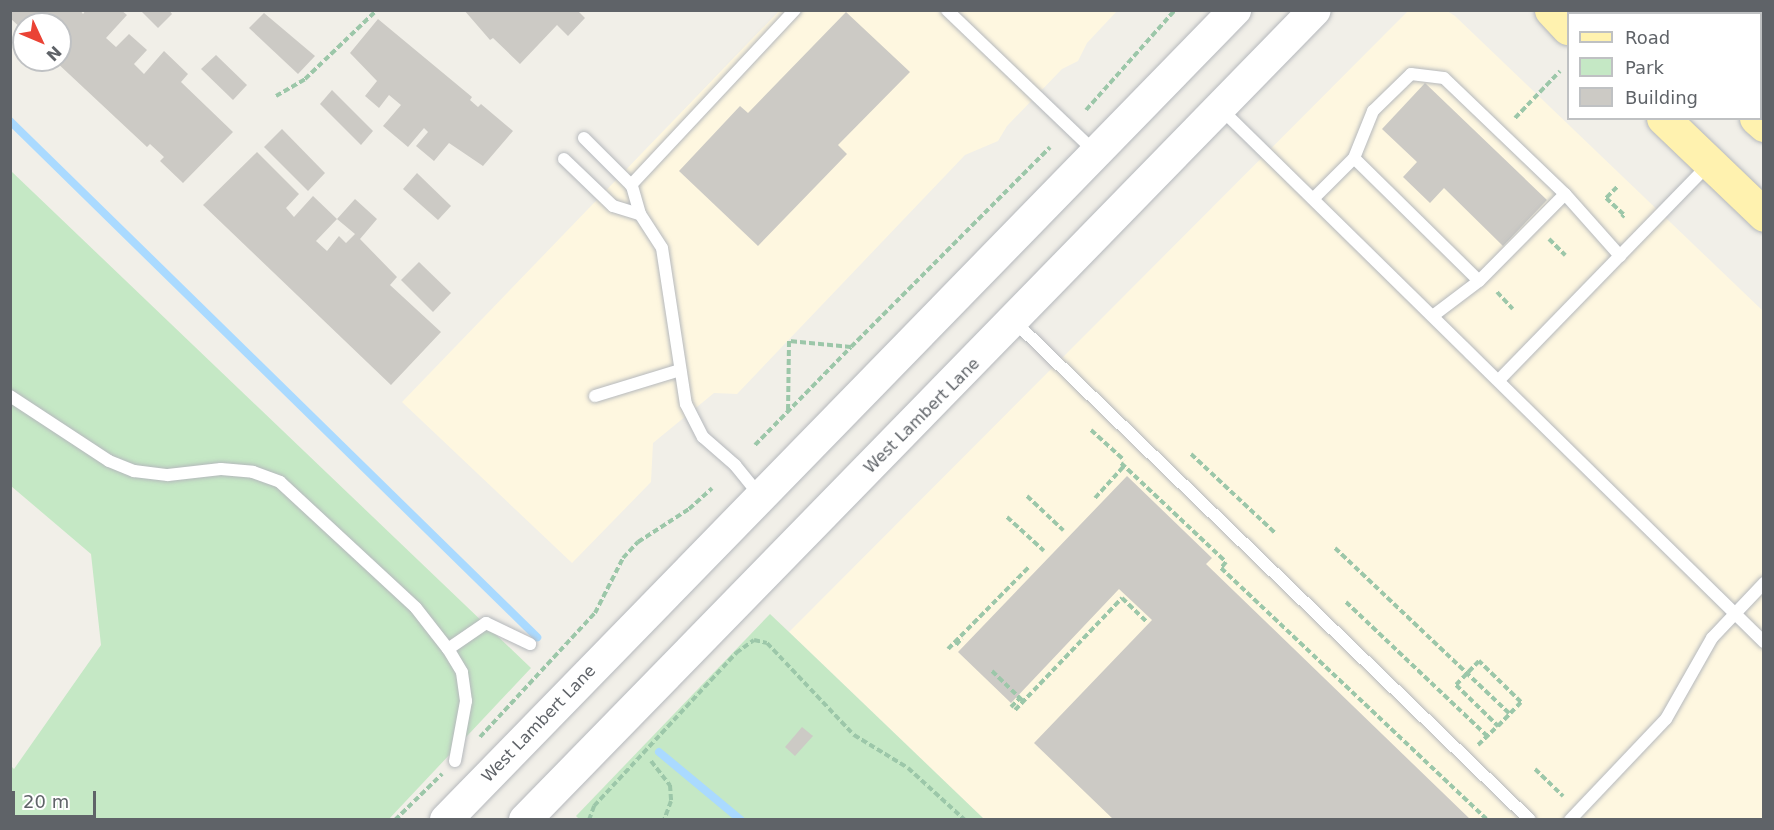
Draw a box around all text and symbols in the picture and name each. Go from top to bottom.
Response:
north arrow [12,12,72,72]
legend [1567,12,1762,120]
text: Road [1625,27,1670,48]
text: N [42,42,65,65]
text: Park [1625,57,1664,78]
text: Building [1625,87,1698,108]
street label: West Lambert Lane [860,354,984,478]
street label: West Lambert Lane [478,661,600,787]
scale bar [15,779,99,817]
text: 20 m [23,791,69,812]

